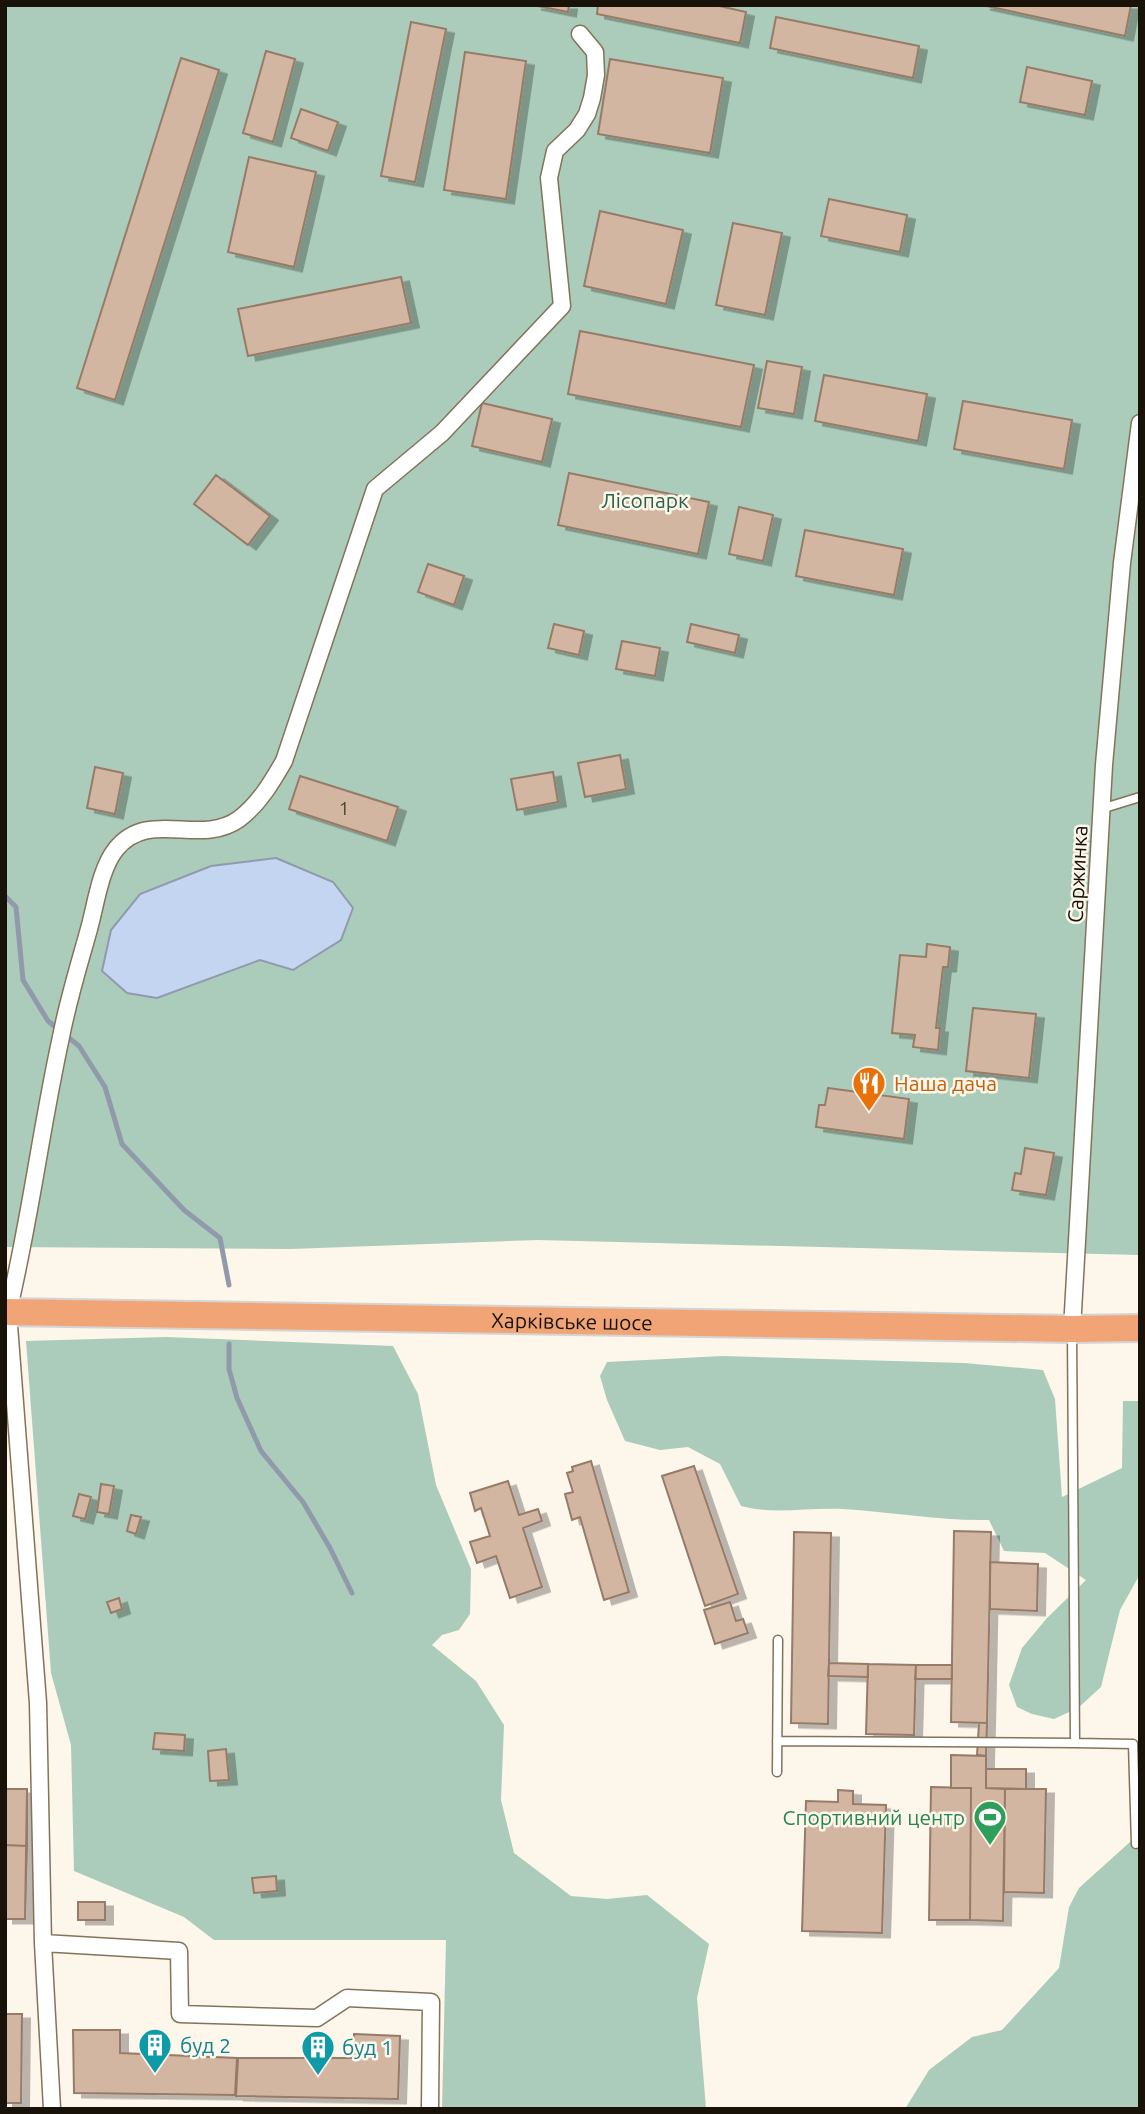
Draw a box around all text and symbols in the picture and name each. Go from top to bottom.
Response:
park label: Лісопарк [601,488,689,512]
house number: 1 [339,798,349,818]
street label: Саржинка [1062,825,1092,923]
restaurant icon: Наша дача [850,1064,888,1113]
place label: Наша дача [894,1071,997,1095]
street label: Харківське шосе [491,1308,653,1334]
sports icon: Спортивний центр [971,1798,1009,1847]
place label: Спортивний центр [783,1805,965,1829]
building icon: буд 2 [136,2026,174,2075]
building icon: буд 1 [299,2028,337,2077]
place label: буд 2 [180,2033,231,2057]
place label: буд 1 [342,2035,393,2059]

